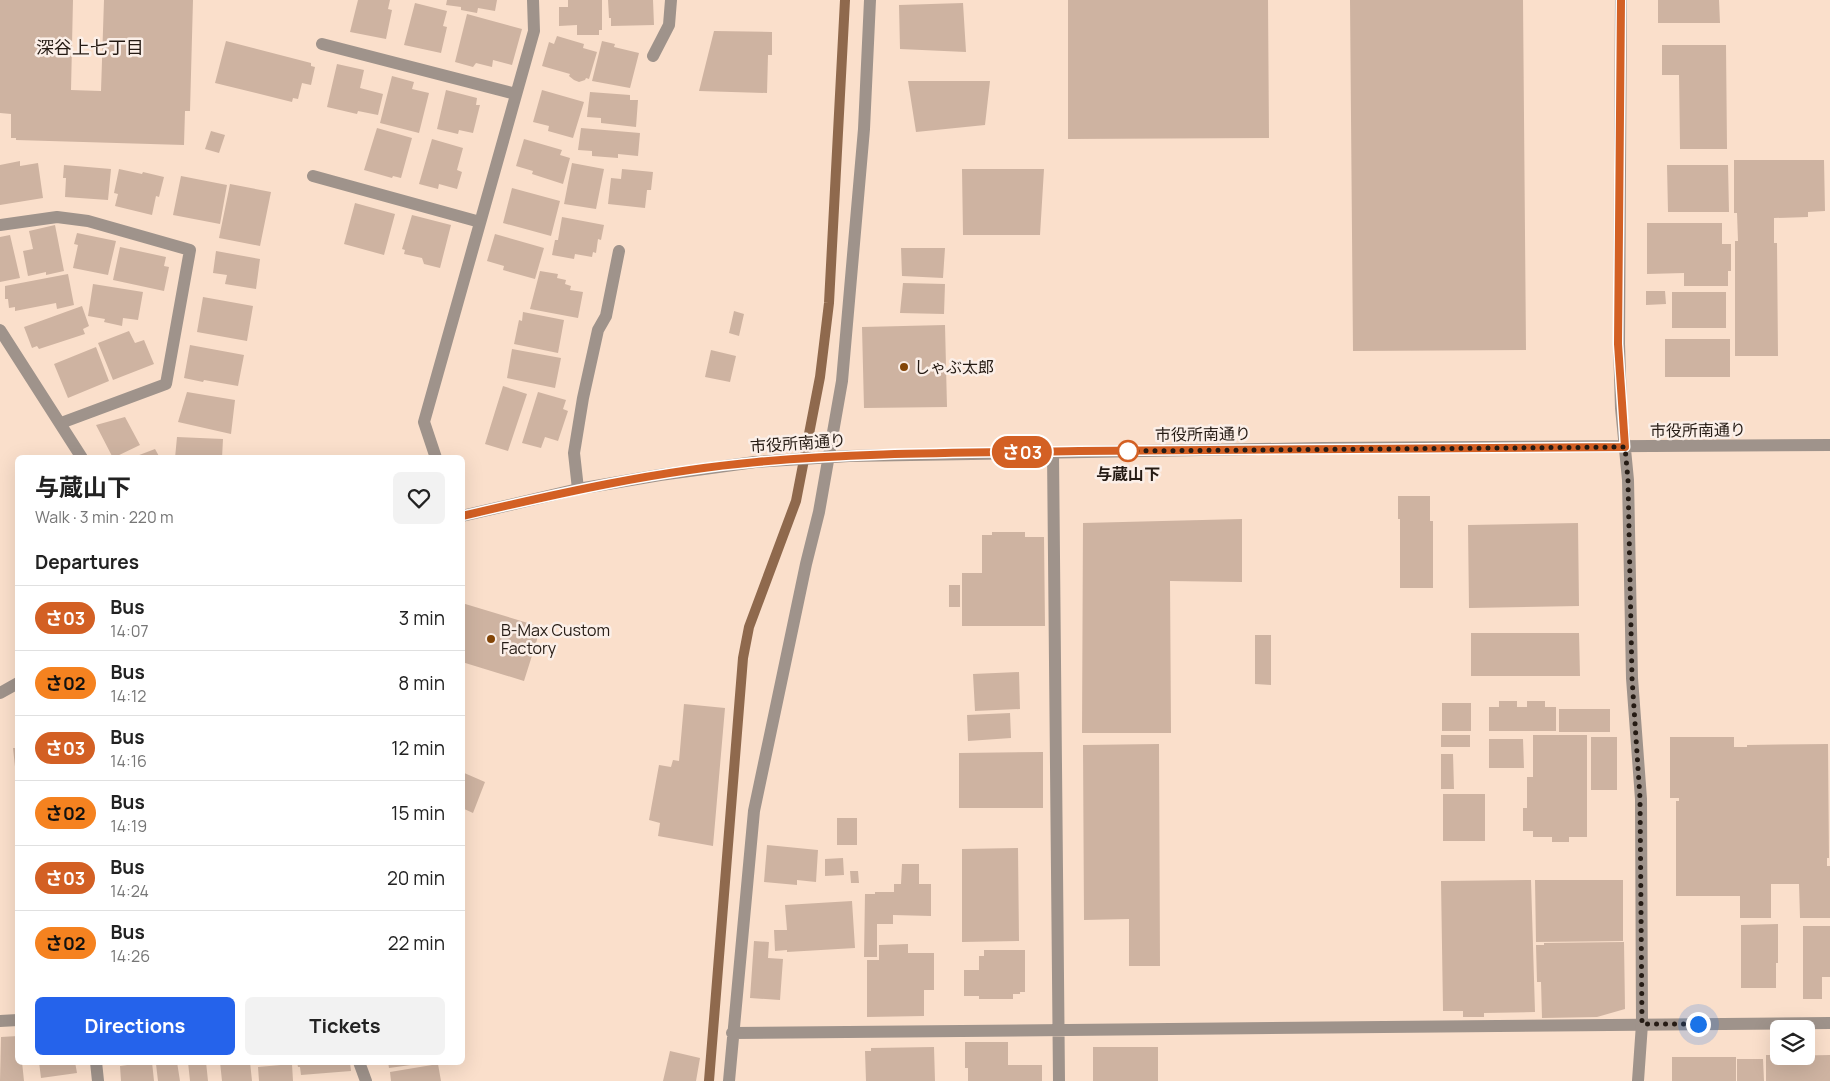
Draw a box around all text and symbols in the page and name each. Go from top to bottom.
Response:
district label: 深谷上七丁目 [36,35,144,59]
place label: しゃぶ太郎 [914,356,994,378]
marker: しゃぶ太郎 [898,361,910,373]
street label: 市役所南通り [1650,418,1746,442]
street label: 市役所南通り [1155,422,1251,446]
street label: 市役所南通り [749,429,847,457]
line badge: さ03 [993,436,1051,468]
text: さ03 [1002,440,1042,464]
marker: 与蔵山下 [1117,440,1139,462]
place label: 与蔵山下 [1096,463,1160,485]
text: 与蔵山下 [35,470,131,503]
button: heart [393,472,445,524]
text: Walk · 3 min · 220 m [35,506,173,528]
text: Departures [35,549,139,575]
text: Bus [110,594,144,620]
text: 3 min [399,605,445,631]
text: さ03 [45,606,85,630]
place label: B-Max Custom Factory [501,619,610,659]
text: 14:07 [110,620,149,642]
marker: B-Max Custom Factory [485,633,497,645]
text: Bus [111,659,145,685]
text: 8 min [398,670,445,696]
text: さ02 [45,671,86,695]
text: 14:12 [111,685,146,707]
text: Bus [110,724,144,750]
text: 12 min [391,735,445,761]
text: さ03 [45,736,85,760]
text: 14:16 [110,750,147,772]
text: Bus [111,789,145,815]
text: 15 min [391,800,445,826]
text: さ02 [45,801,86,825]
text: 14:19 [111,815,147,837]
text: Bus [110,854,144,880]
text: 20 min [387,865,445,891]
text: さ03 [45,866,85,890]
text: 14:24 [110,880,149,902]
text: Bus [111,919,145,945]
text: 22 min [388,930,445,956]
text: さ02 [45,931,86,955]
text: 14:26 [111,945,150,967]
button: Directions [35,997,235,1055]
button: Tickets [245,997,445,1055]
your location [1686,1012,1711,1037]
map controls [1770,1020,1815,1065]
button: layers [1770,1020,1815,1065]

